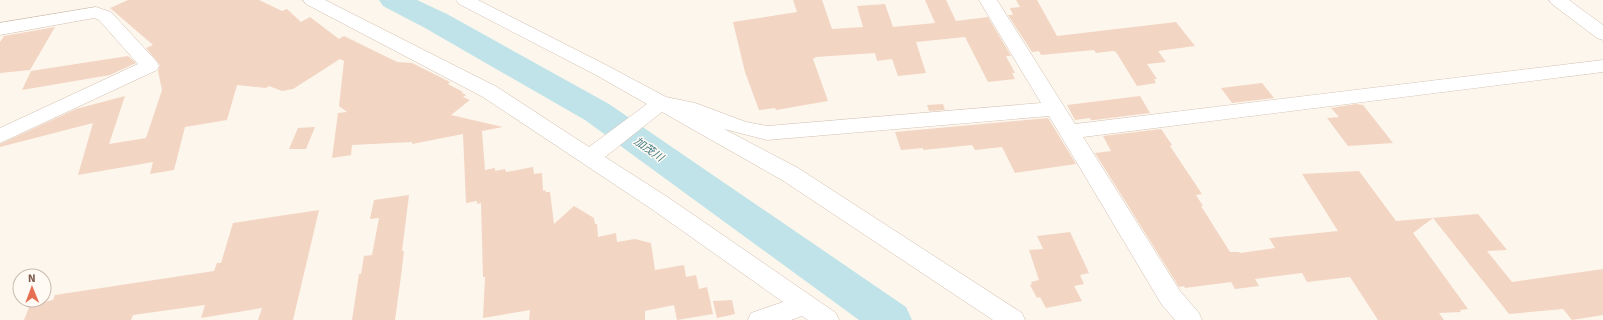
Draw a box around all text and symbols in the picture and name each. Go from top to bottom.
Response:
water label: 加茂川 [631,135,667,165]
north arrow [12,268,52,308]
text: N [28,272,36,285]

